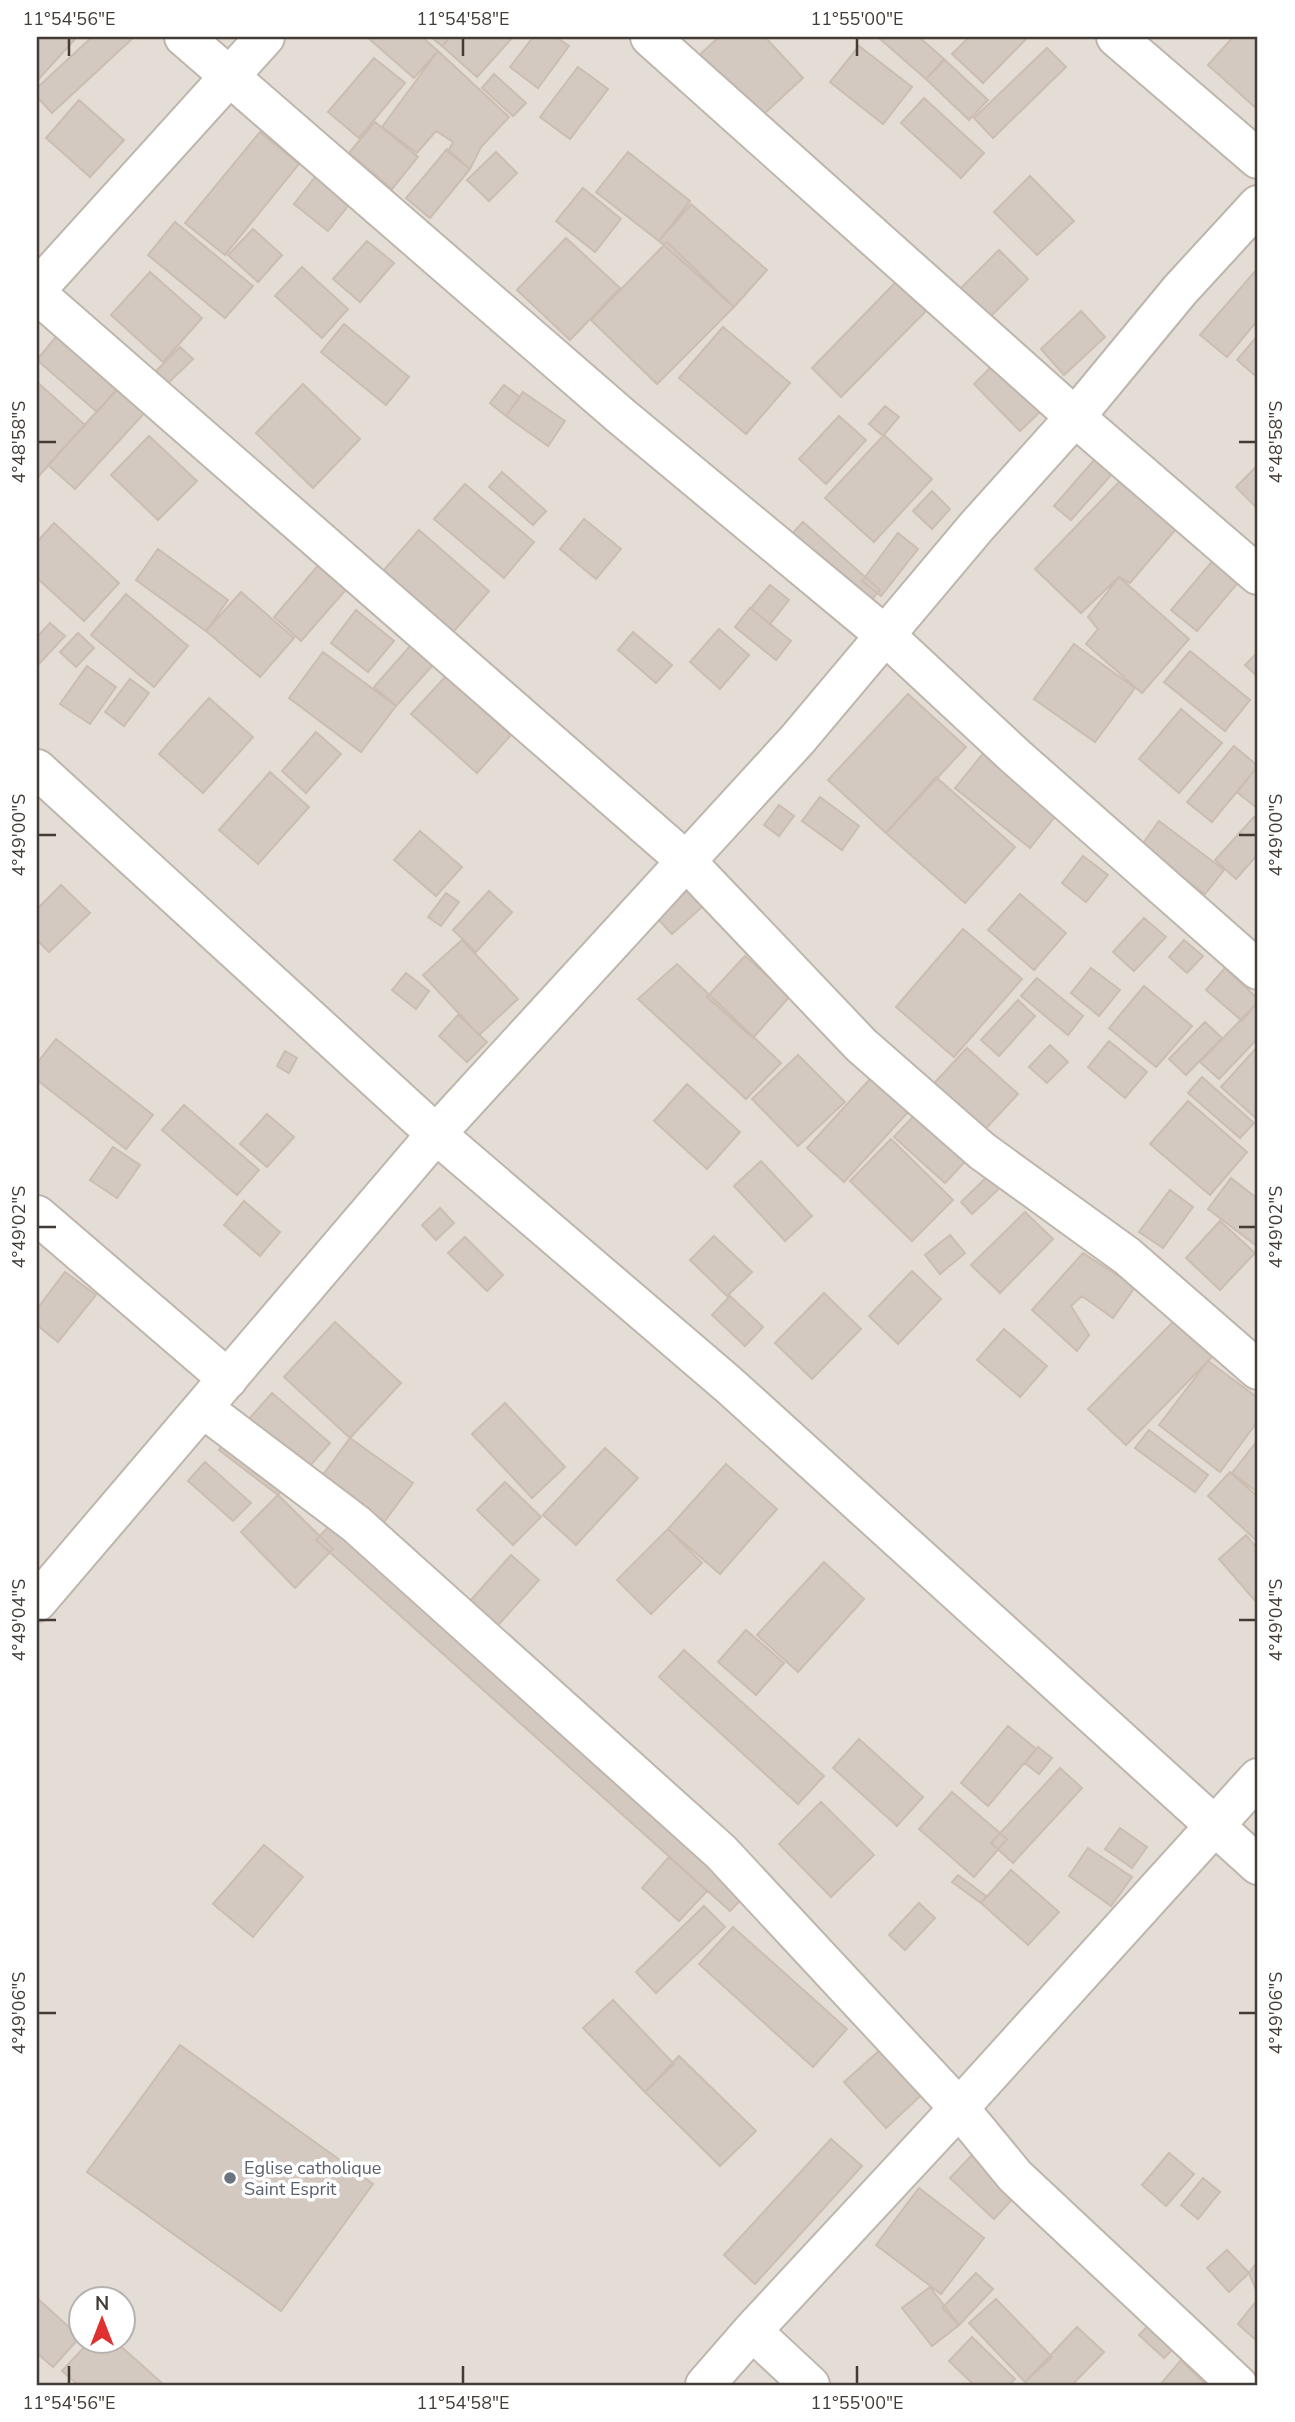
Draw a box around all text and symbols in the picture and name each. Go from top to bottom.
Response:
text: 11°54'56"E [23,7,116,31]
text: 11°54'58"E [417,7,510,31]
text: 11°55'00"E [811,7,904,31]
text: 4°48'58"S [7,401,31,483]
text: 4°48'58"S [1264,401,1288,483]
text: 4°49'00"S [7,794,31,876]
text: 4°49'00"S [1264,794,1288,876]
text: 4°49'02"S [7,1186,31,1268]
text: 4°49'02"S [1264,1186,1288,1268]
text: 4°49'04"S [7,1579,31,1661]
text: 4°49'04"S [1264,1579,1288,1661]
text: 4°49'06"S [7,1972,31,2054]
text: 4°49'06"S [1264,1972,1288,2054]
place label: Eglise catholique Saint Esprit [244,2156,381,2201]
marker: Eglise catholique Saint Esprit [222,2170,238,2186]
north arrow [66,2286,136,2356]
text: N [95,2291,109,2317]
text: 11°54'56"E [23,2391,116,2415]
text: 11°54'58"E [417,2391,510,2415]
text: 11°55'00"E [811,2391,904,2415]

